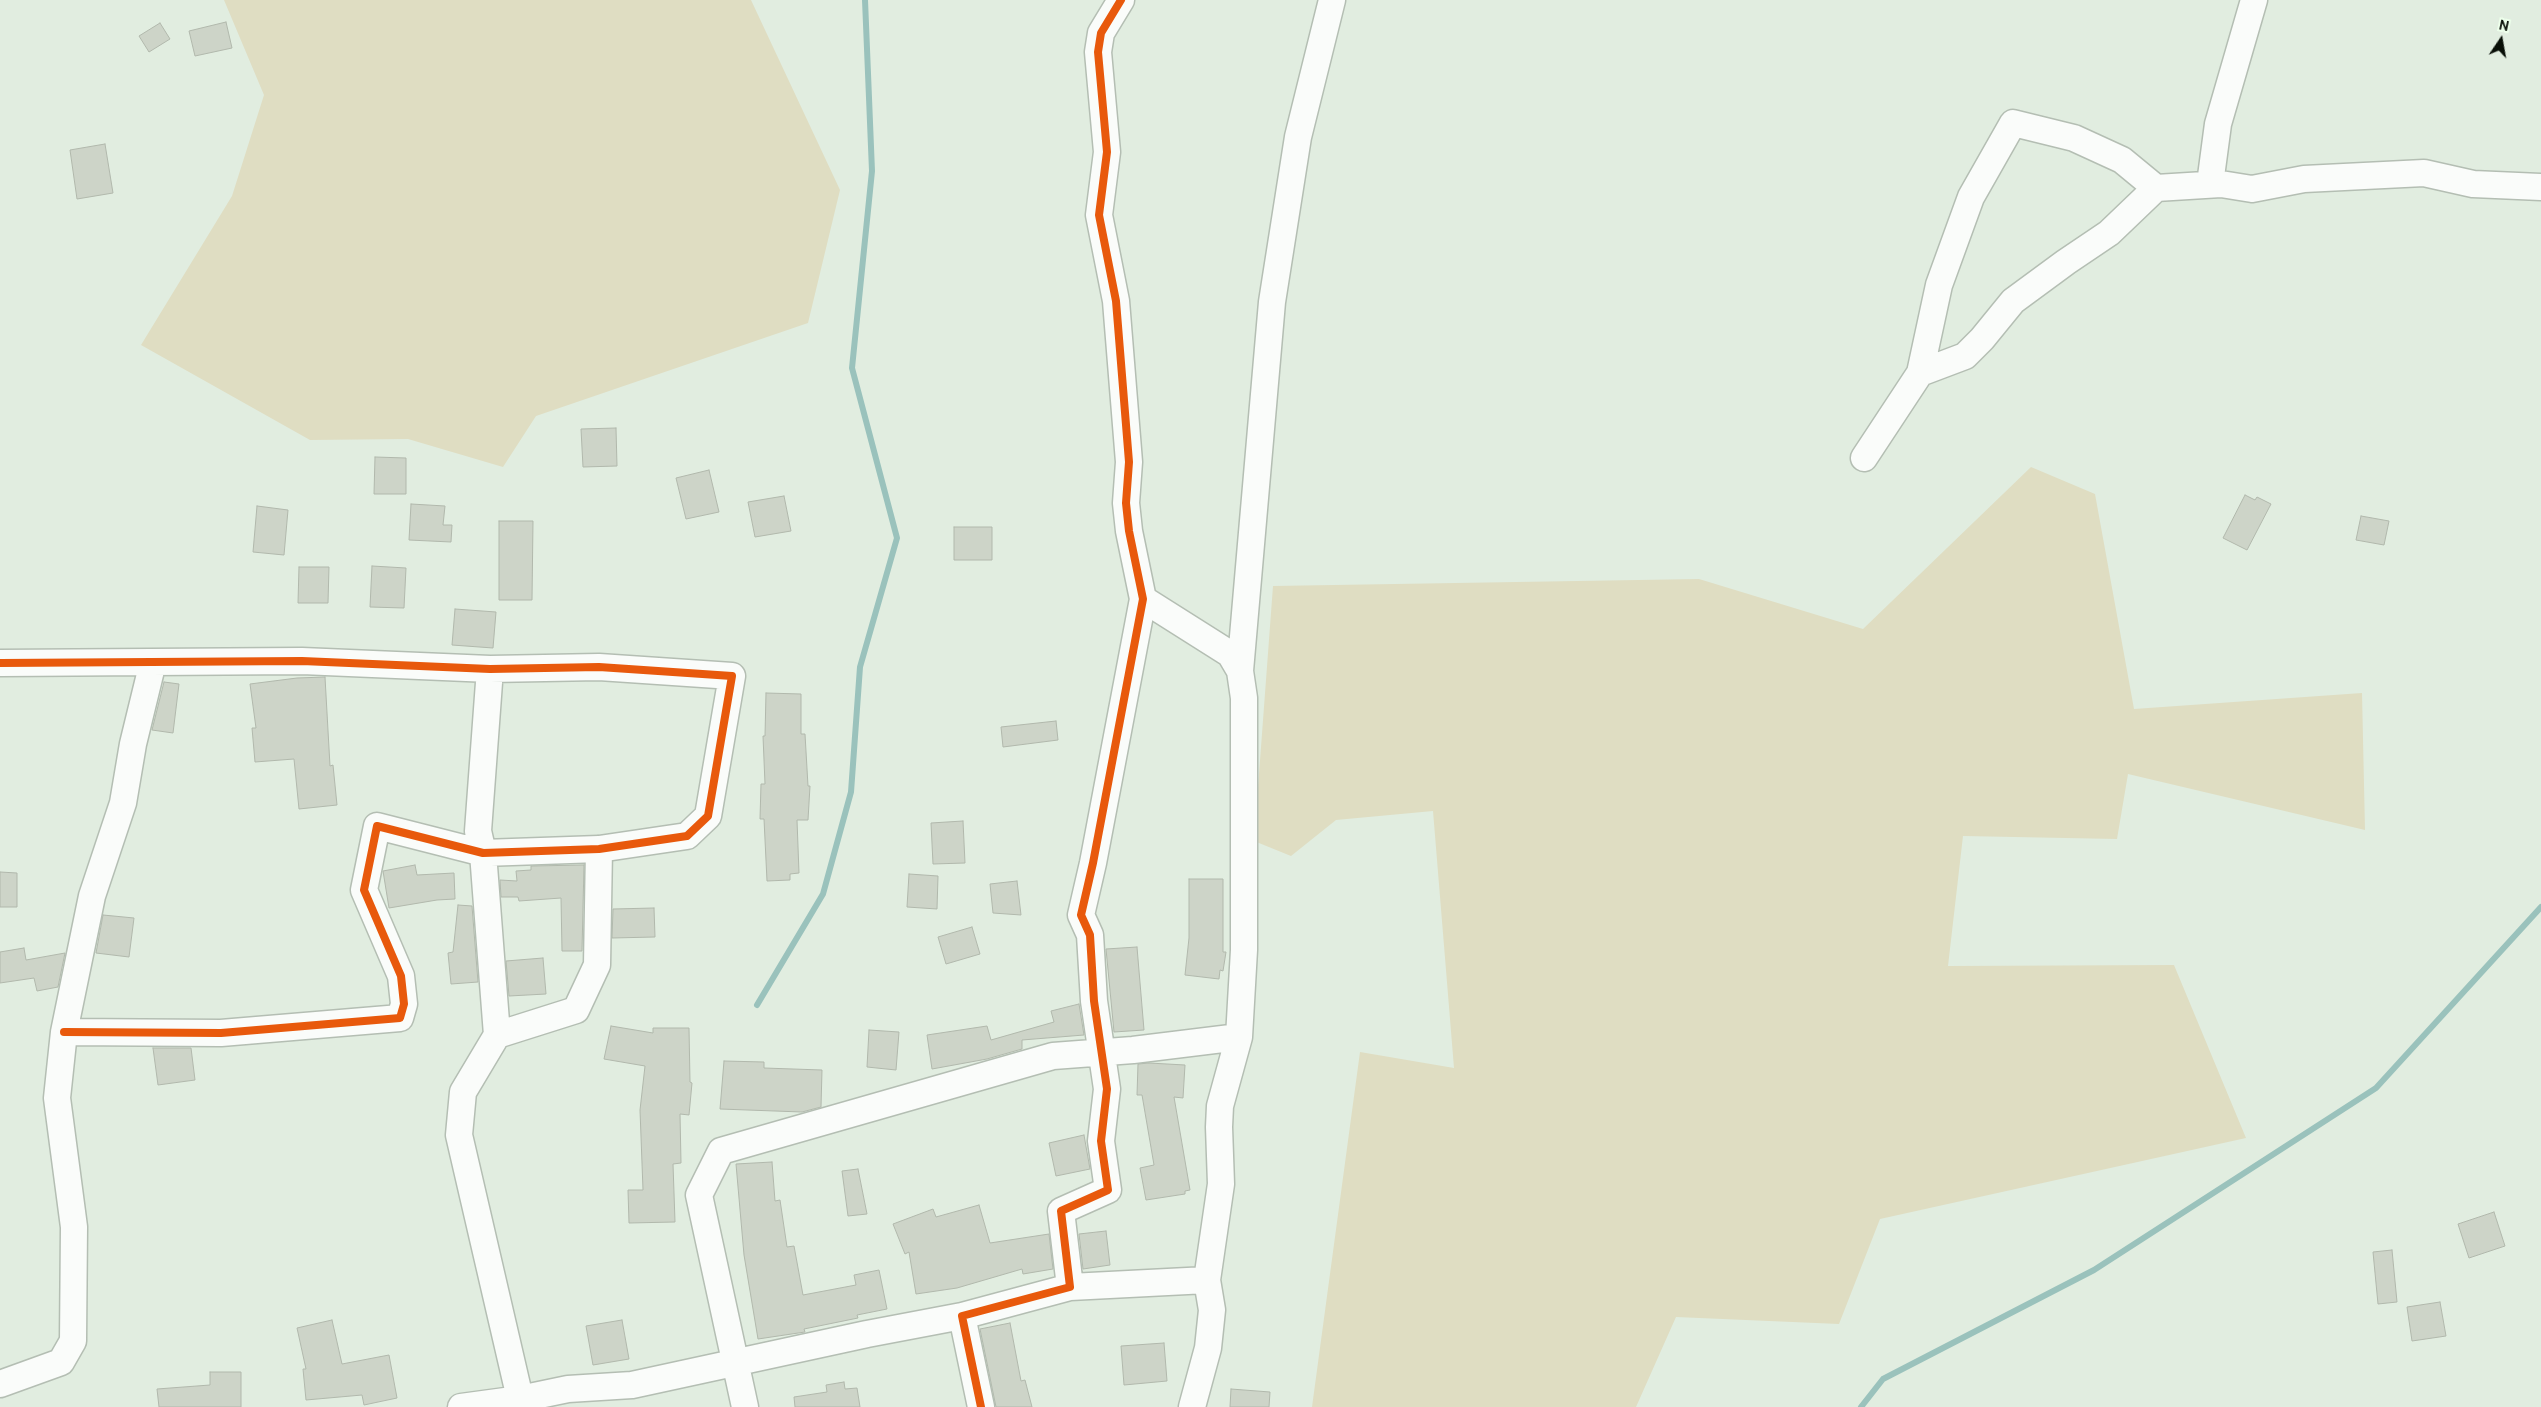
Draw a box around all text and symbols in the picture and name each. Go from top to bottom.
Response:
north arrow [2476,15,2526,65]
text: N [2497,15,2511,35]

